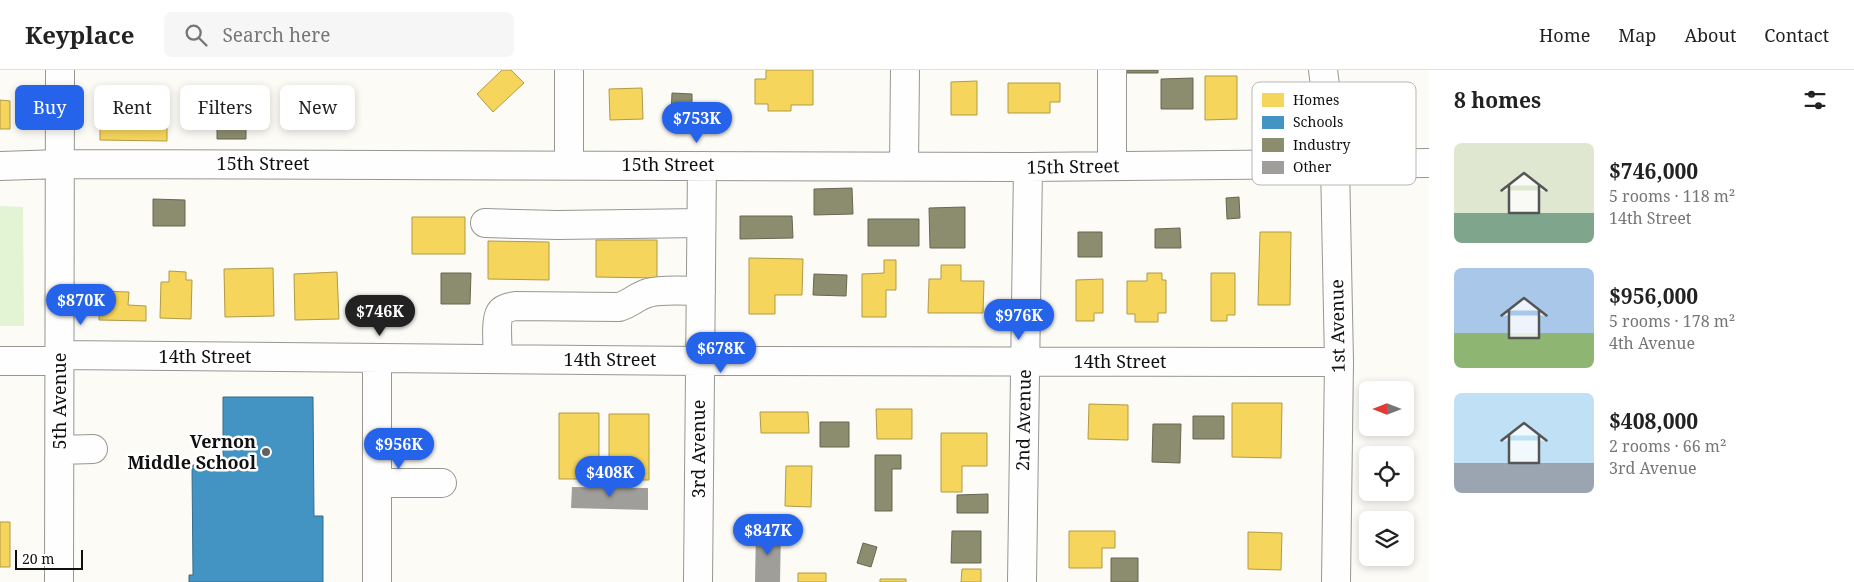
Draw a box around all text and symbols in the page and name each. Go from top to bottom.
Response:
search box [164,12,514,57]
text: Keyplace [25,18,134,51]
icon: search [182,21,210,49]
text: Search here [222,22,330,48]
text: Home [1539,23,1590,47]
text: Map [1618,23,1656,47]
text: About [1684,23,1736,47]
text: Contact [1764,23,1829,47]
legend [1252,82,1416,185]
chip: Buy [15,85,84,130]
chip: Rent [94,85,170,130]
chip: Filters [180,85,270,130]
chip: New [280,85,355,130]
text: 8 homes [1454,86,1541,114]
icon: filters [1801,86,1829,114]
text: Homes [1293,90,1339,109]
pin: $753K [662,102,732,144]
text: $753K [673,107,721,129]
text: Schools [1293,112,1343,131]
text: Industry [1293,135,1350,154]
street label: 15th Street [217,151,309,175]
street label: 15th Street [622,152,714,176]
street label: 15th Street [1026,153,1120,179]
text: Other [1293,157,1332,176]
text: $746,000 [1609,157,1698,185]
icon: home [1494,163,1554,223]
text: 5 rooms · 118 m² [1609,185,1735,207]
text: 14th Street [1609,207,1691,229]
street label: 1st Avenue [1324,279,1350,373]
text: $956,000 [1609,282,1698,310]
pin: $870K [46,284,116,326]
icon: home [1494,288,1554,348]
text: $870K [57,289,105,311]
pin: $746K [345,294,415,337]
pin: $976K [984,298,1054,341]
text: $746K [356,300,404,322]
text: $976K [995,304,1043,326]
text: 5 rooms · 178 m² [1609,310,1735,332]
pin: $678K [686,332,756,374]
text: 4th Avenue [1609,332,1695,354]
text: $678K [697,337,745,359]
street label: 14th Street [159,344,251,368]
street label: 14th Street [564,347,656,371]
street label: 14th Street [1074,349,1166,373]
street label: 5th Avenue [47,353,71,449]
street label: 2nd Avenue [1010,369,1036,471]
north arrow [1359,381,1414,436]
map controls [1359,381,1414,566]
street label: 3rd Avenue [686,400,710,498]
text: $408,000 [1609,407,1698,435]
icon: home [1494,413,1554,473]
pin: $956K [364,428,434,470]
place label: Vernon Middle School [127,429,257,474]
text: $956K [375,433,423,455]
text: 2 rooms · 66 m² [1609,435,1726,457]
marker: Vernon Middle School [260,446,272,458]
button: locate [1359,446,1414,501]
pin: $408K [575,456,645,498]
text: 3rd Avenue [1609,457,1697,479]
text: $408K [586,461,634,483]
button: layers [1359,511,1414,566]
pin: $847K [733,514,803,556]
text: $847K [744,519,792,541]
scale bar [15,547,82,570]
text: 20 m [22,549,55,568]

